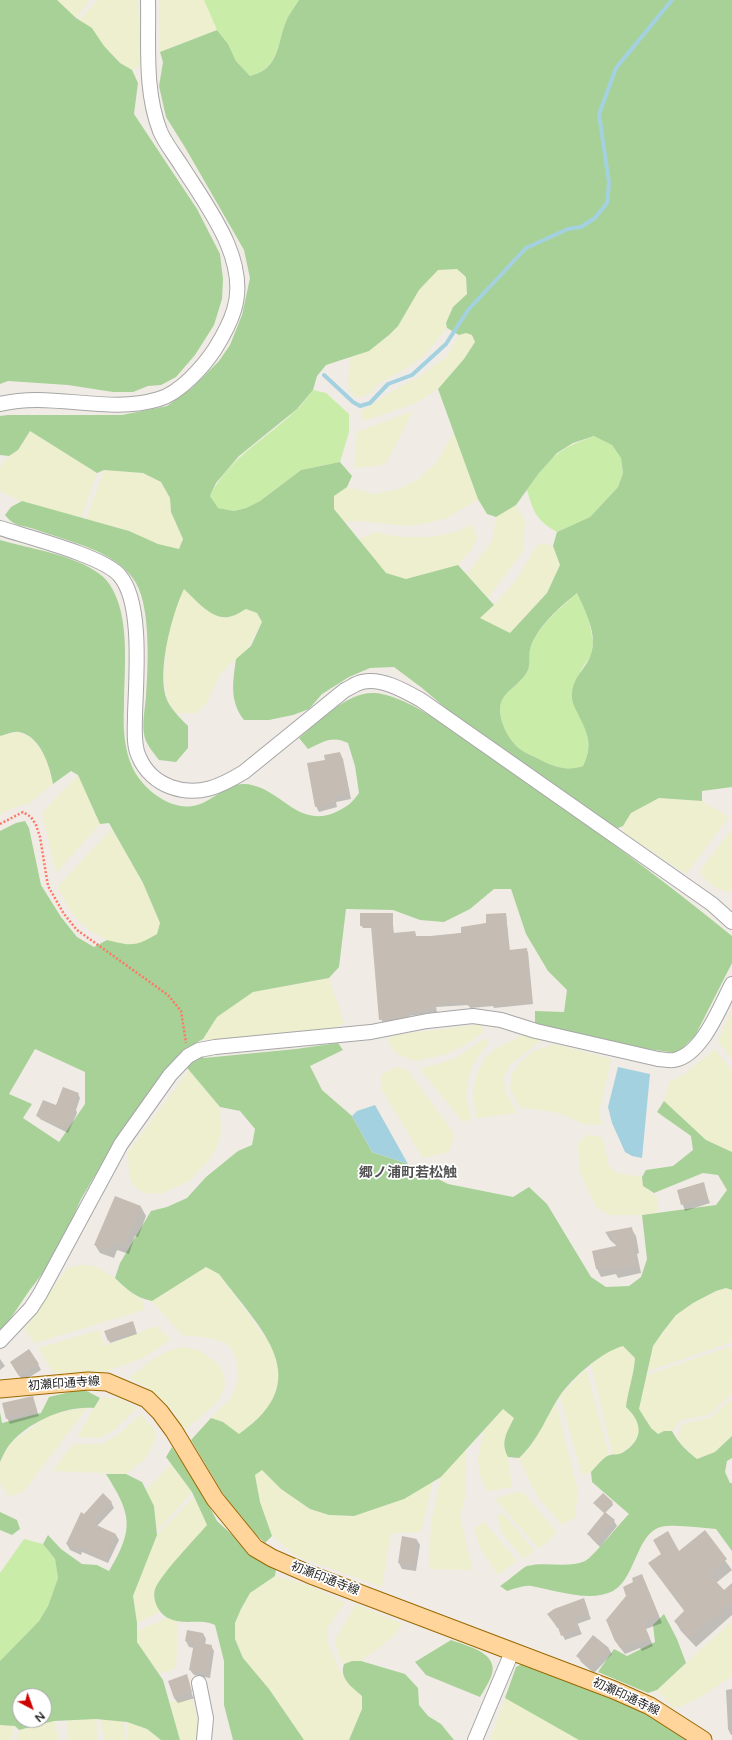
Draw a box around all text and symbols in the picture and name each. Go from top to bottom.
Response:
district label: 郷ノ浦町若松触 [359,1165,457,1181]
street label: 初瀬印通寺線 [28,1374,100,1394]
street label: 初瀬印通寺線 [289,1559,361,1599]
street label: 初瀬印通寺線 [590,1675,662,1719]
north arrow [12,1688,52,1728]
text: N [32,1709,47,1724]

